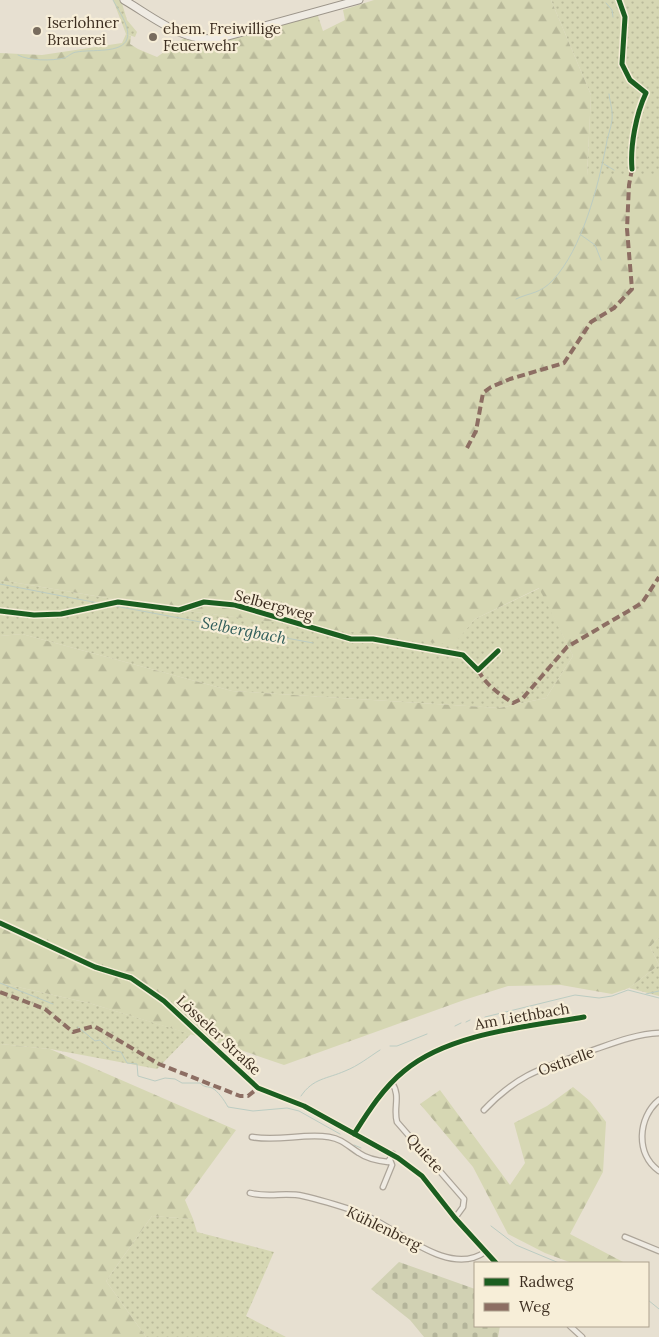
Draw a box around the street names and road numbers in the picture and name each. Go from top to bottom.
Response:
street label: Selbergweg [233,585,316,625]
street label: Lösseler Straße [173,991,265,1079]
street label: Am Liethbach [472,998,571,1034]
street label: Osthelle [535,1042,597,1080]
street label: Quiete [402,1129,448,1177]
street label: Kühlenberg [343,1202,425,1255]

